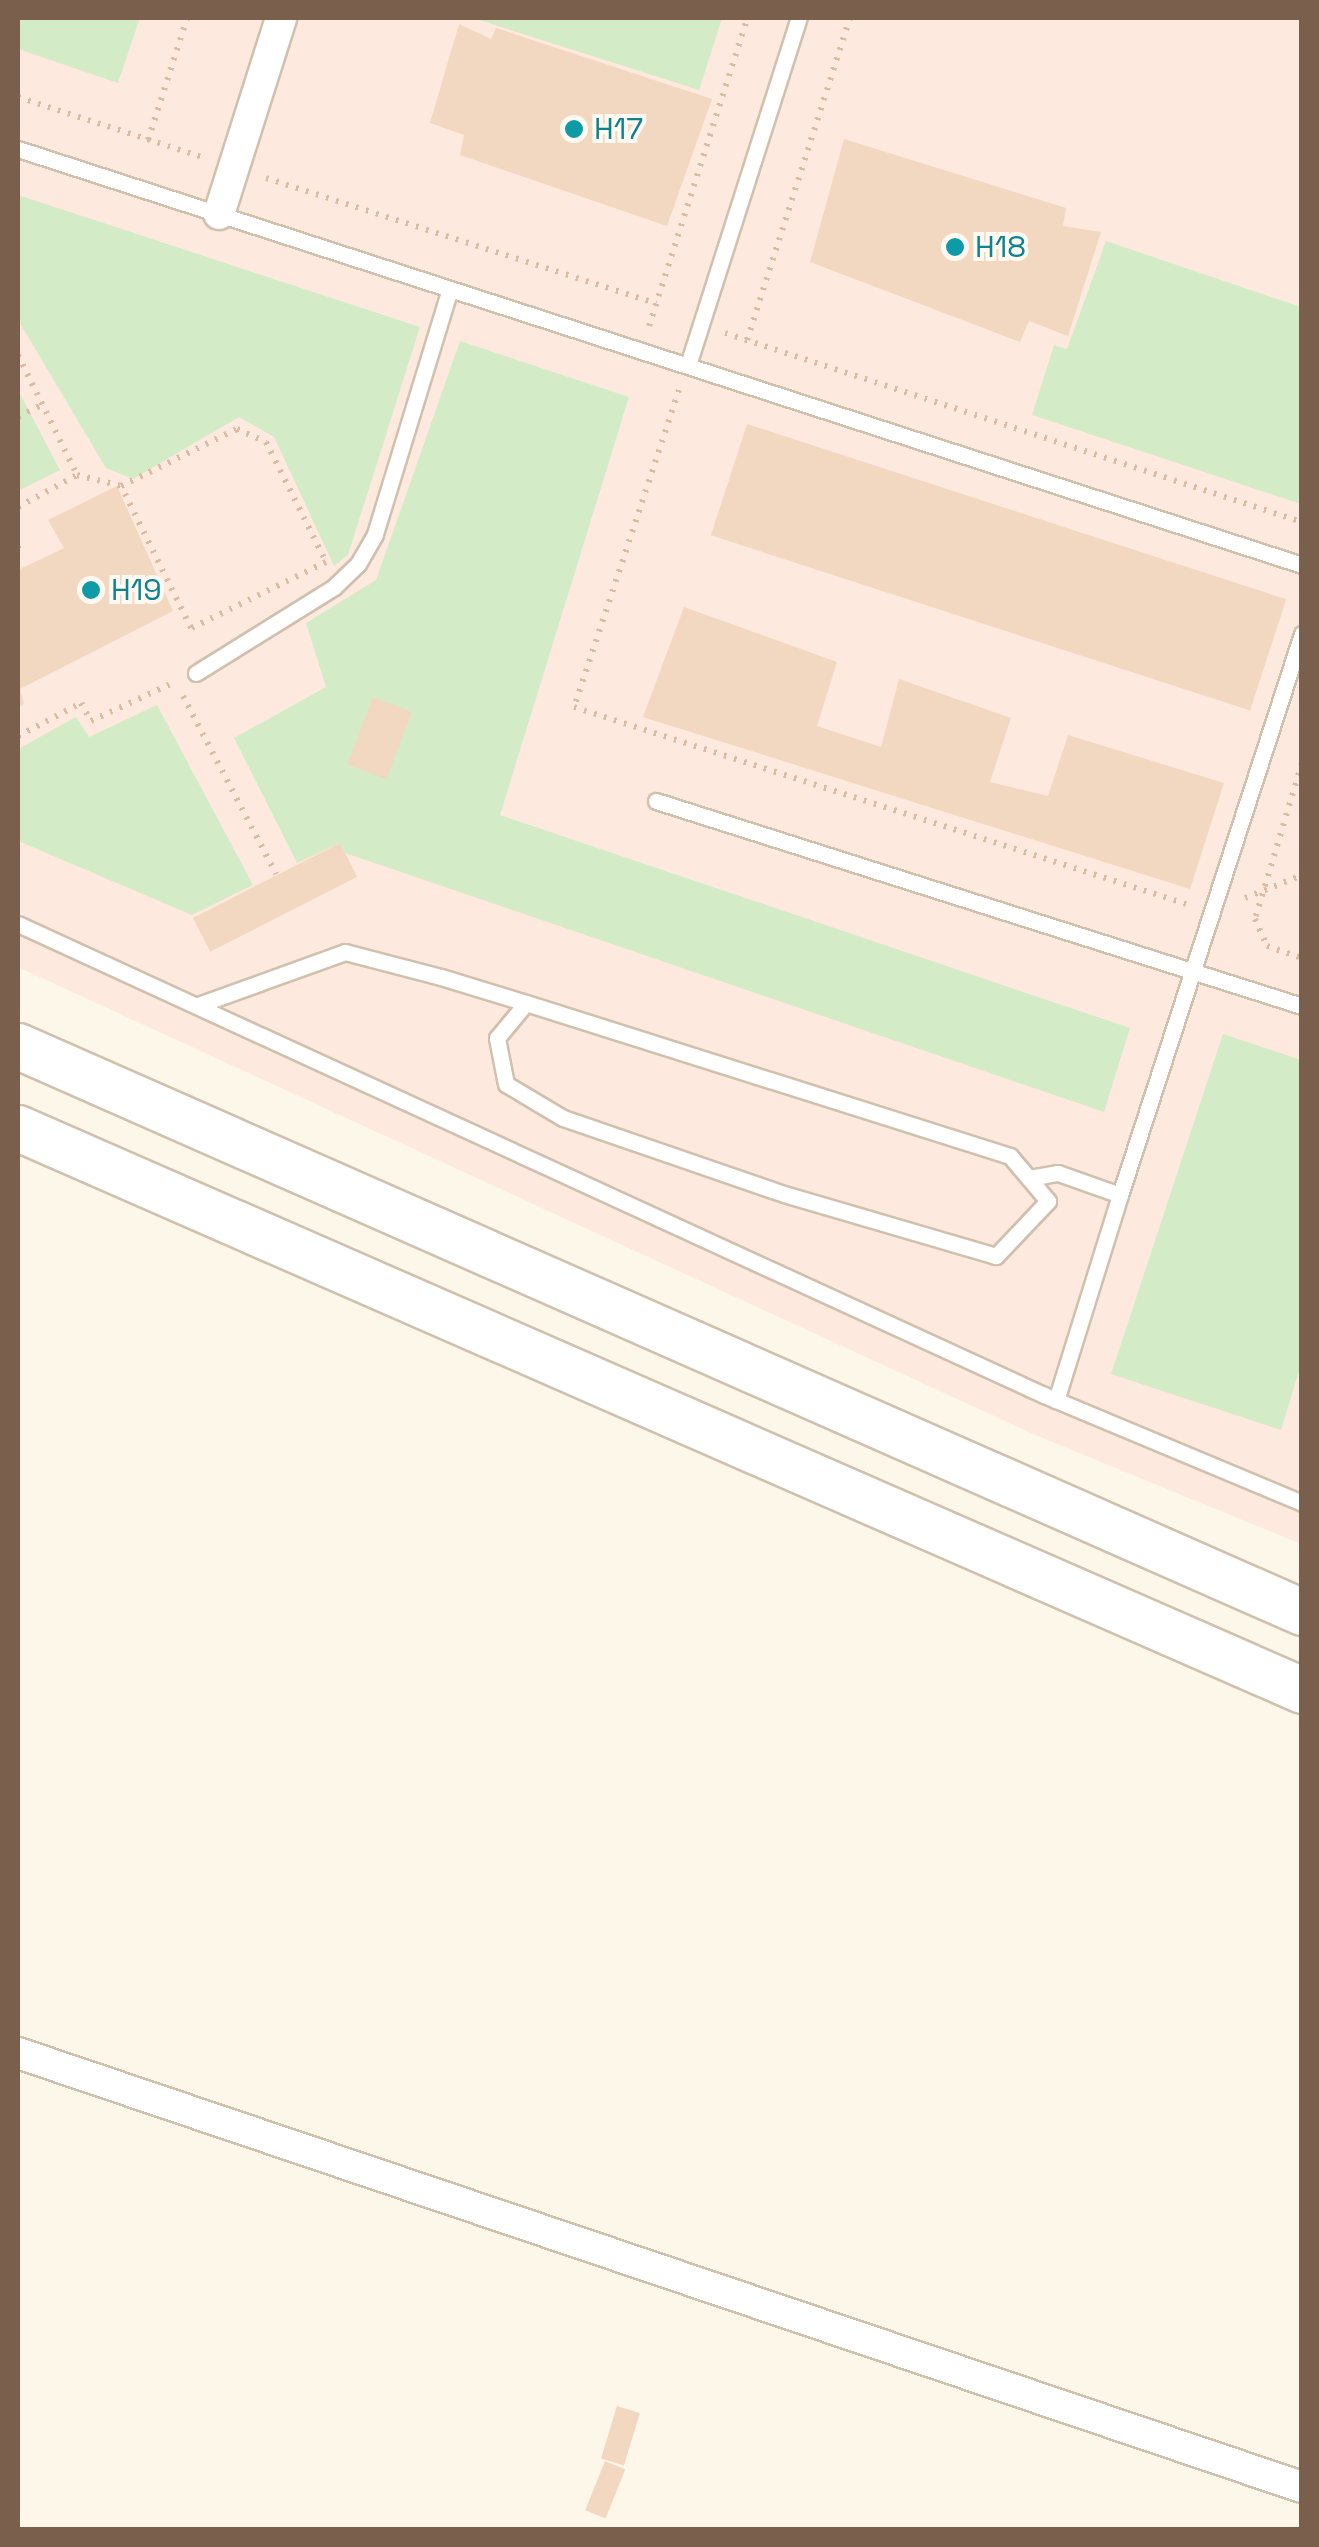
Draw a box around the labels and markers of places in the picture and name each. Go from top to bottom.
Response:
place label: H17 [594,111,643,147]
marker: H17 [563,118,585,140]
place label: H18 [975,229,1026,265]
marker: H18 [944,236,966,258]
place label: H19 [111,572,162,608]
marker: H19 [80,579,102,601]

